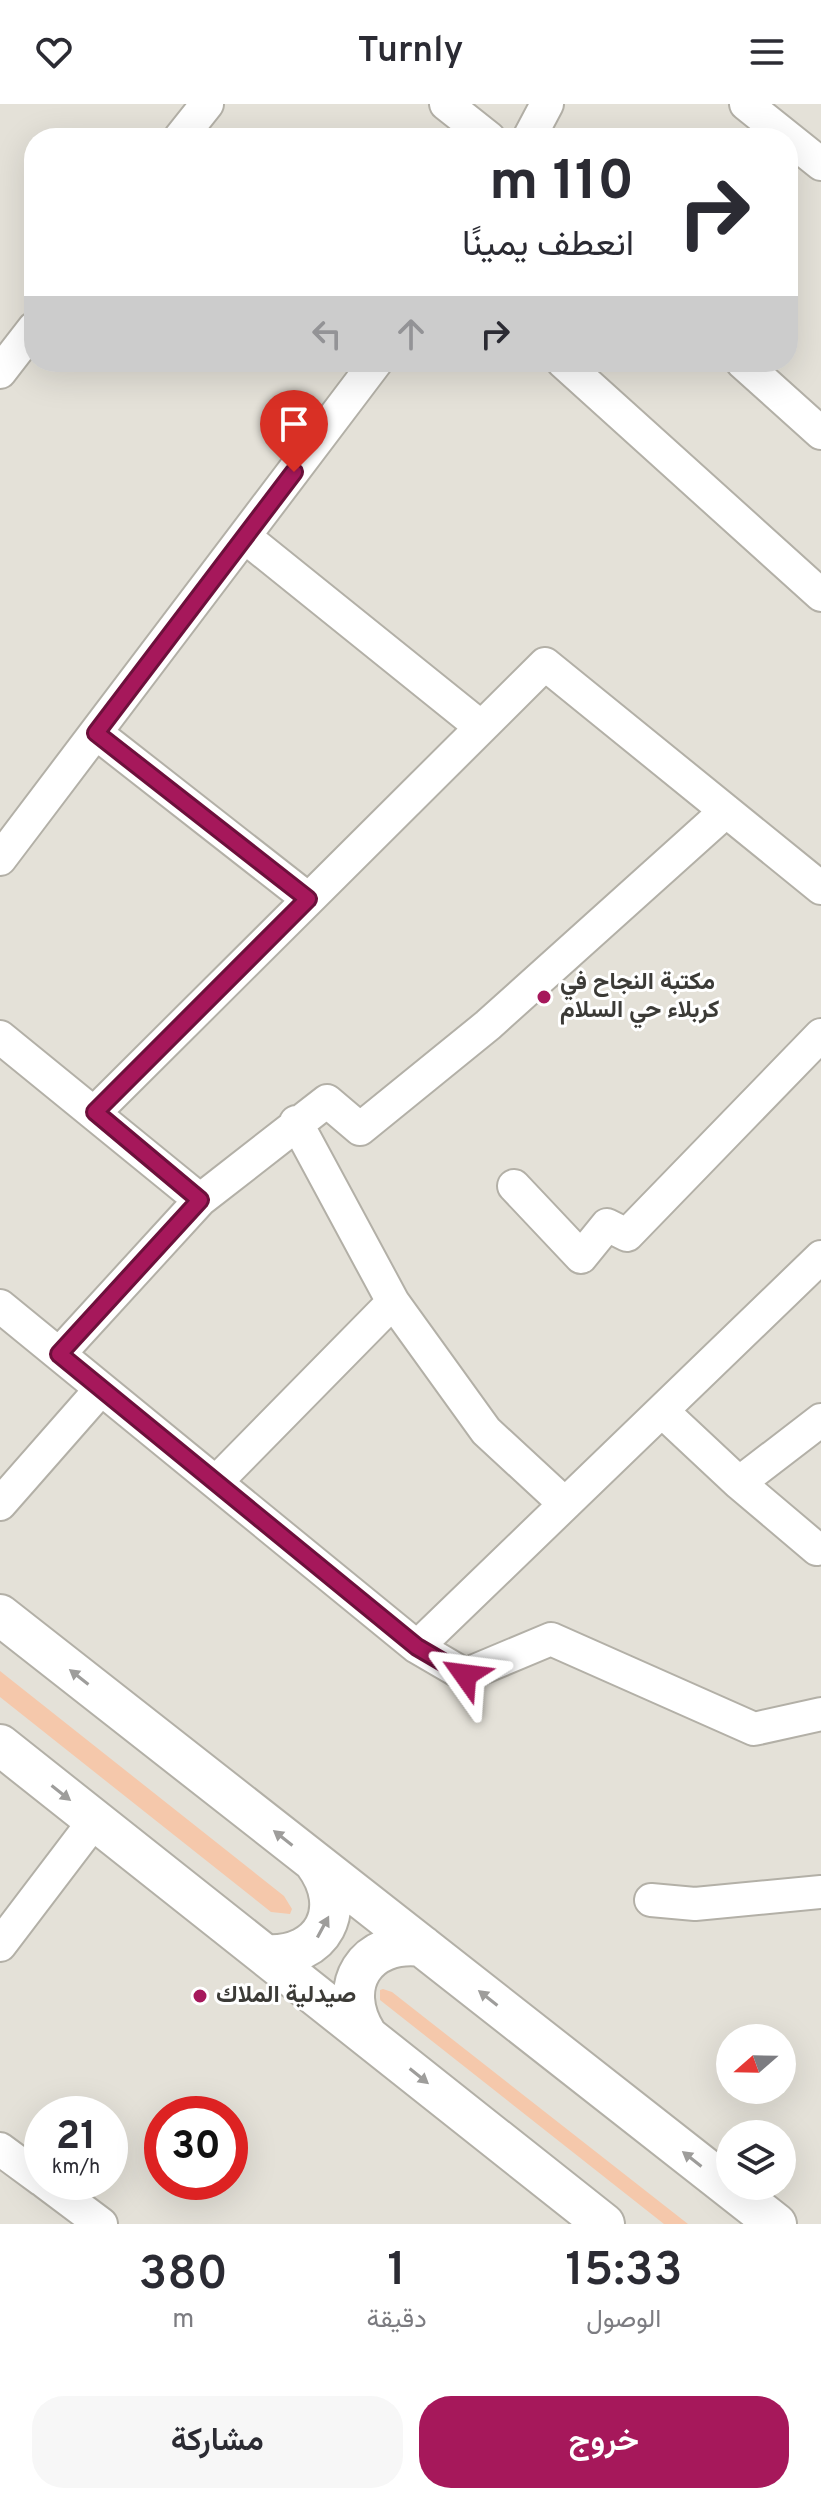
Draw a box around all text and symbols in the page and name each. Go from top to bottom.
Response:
text: Turnly [358,29,463,75]
icon: heart [32,30,76,74]
icon: menu [745,30,789,74]
text: 110 m [489,149,634,219]
icon: right [662,160,766,264]
text: انعطف يمينًا [462,223,634,269]
icon: left [305,312,349,356]
icon: ahead [389,312,433,356]
icon: right [473,312,517,356]
pin [260,390,328,472]
icon: arrive [272,402,316,446]
place label: مكتبة النجاح في كربلاء حي السلام [560,968,720,1029]
marker: مكتبة النجاح في كربلاء حي السلام [535,988,553,1006]
position arrow [423,1633,507,1717]
one-way arrow [69,1669,89,1686]
one-way arrow [51,1784,71,1801]
one-way arrow [273,1830,293,1847]
one-way arrow [316,1915,330,1938]
place label: صيدلية الملاك [216,1981,356,2011]
marker: صيدلية الملاك [191,1987,209,2005]
one-way arrow [478,1990,498,2007]
north arrow [716,2024,796,2104]
map controls [716,2024,796,2200]
one-way arrow [409,2067,429,2084]
speed limit sign: 30 [144,2096,248,2200]
text: 21 [56,2113,96,2163]
button: layers [716,2120,796,2200]
one-way arrow [682,2151,702,2167]
text: km/h [52,2155,100,2181]
text: 1 [387,2242,406,2302]
text: 15:33 [565,2242,682,2302]
text: 380 [139,2246,228,2306]
text: m [172,2304,194,2337]
text: دقيقة [366,2304,427,2337]
text: الوصول [586,2304,661,2337]
button: مشاركة [32,2396,403,2488]
button: خروج [419,2396,789,2488]

